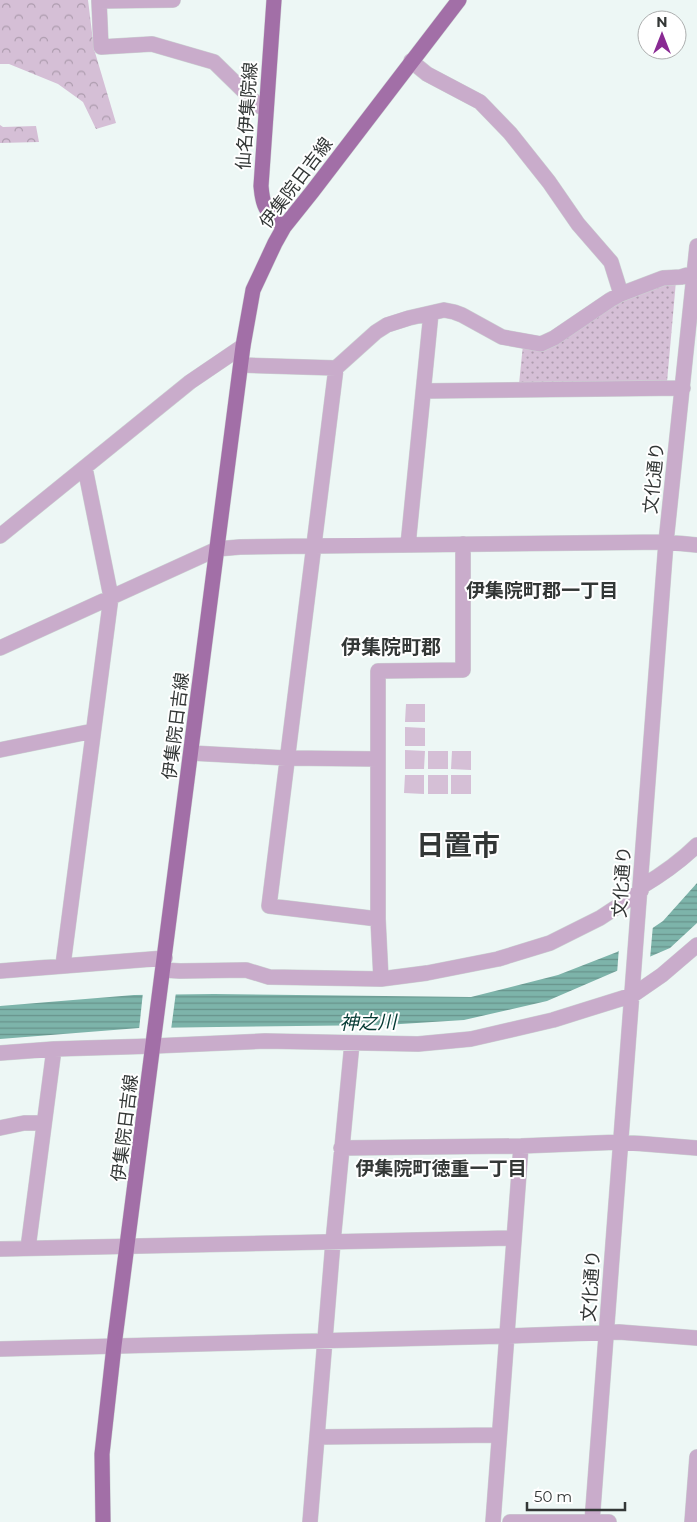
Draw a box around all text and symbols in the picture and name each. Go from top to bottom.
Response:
north arrow [637,10,687,60]
text: N [656,13,668,31]
street label: 仙名伊集院線 [232,61,262,171]
street label: 伊集院日吉線 [255,133,337,233]
street label: 文化通り [639,441,669,515]
district label: 伊集院町郡一丁目 [466,579,618,602]
district label: 伊集院町郡 [341,635,441,659]
street label: 伊集院日吉線 [159,671,193,781]
district label: 日置市 [416,828,500,862]
street label: 文化通り [609,845,635,919]
water label: 神之川 [339,1010,399,1034]
street label: 伊集院日吉線 [108,1073,142,1183]
district label: 伊集院町徳重一丁目 [355,1157,527,1180]
street label: 文化通り [578,1249,604,1323]
scale bar [527,1480,624,1512]
text: 50 m [534,1487,572,1506]

